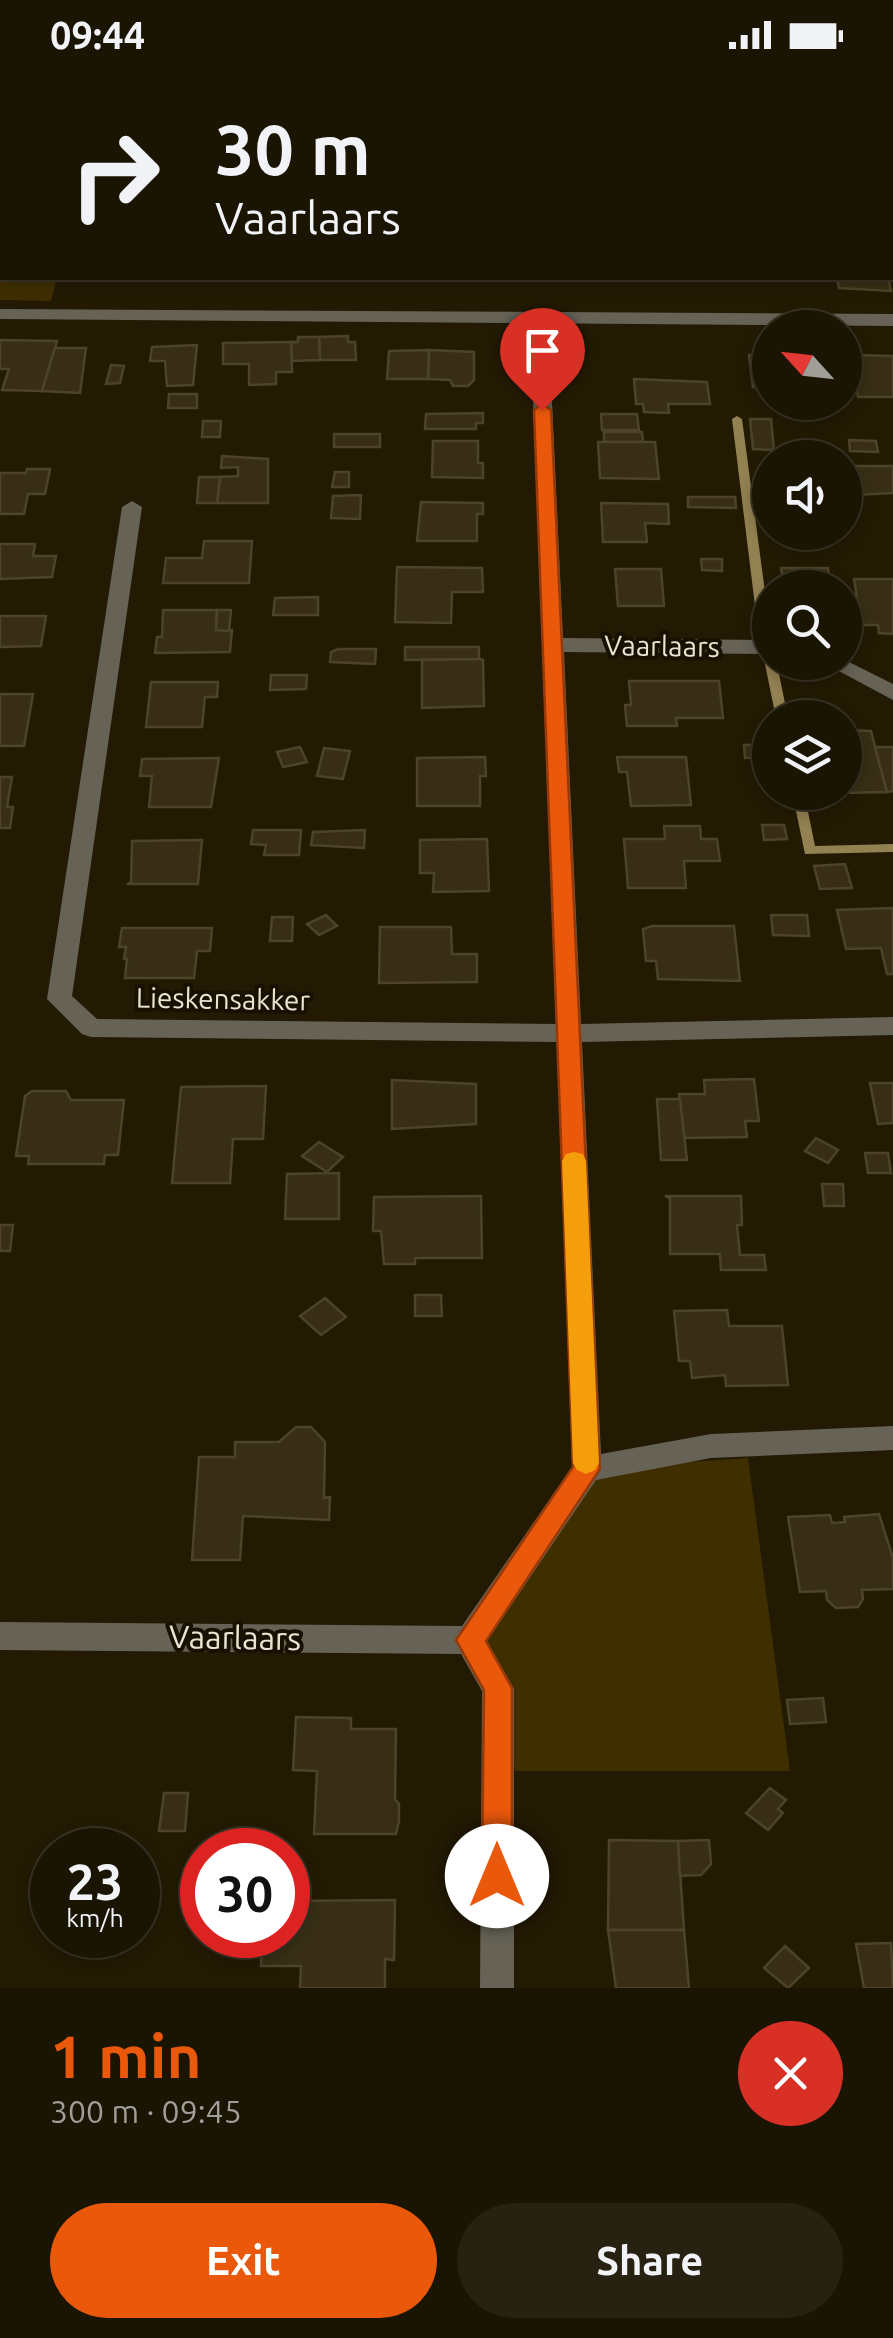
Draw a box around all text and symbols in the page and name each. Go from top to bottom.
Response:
text: 09:44 [50,14,145,56]
icon: right [50,110,180,240]
text: 30 m [215,110,371,188]
text: Vaarlaars [215,192,401,243]
pin [500,308,585,411]
north arrow [752,310,862,420]
map controls [752,310,862,810]
icon: arrive [515,323,570,378]
button: sound [752,440,862,550]
button: search [752,570,862,680]
street label: Vaarlaars [604,629,720,662]
button: layers [752,700,862,810]
street label: Lieskensakker [136,981,311,1016]
street label: Vaarlaars [169,1618,301,1656]
position arrow [445,1824,549,1928]
speed limit sign: 30 [180,1828,310,1958]
text: 23 [67,1853,123,1909]
text: km/h [66,1904,124,1932]
button: close [738,2021,843,2126]
text: 1 min [50,2022,202,2089]
text: 300 m · 09:45 [50,2093,242,2129]
button: Exit [50,2203,437,2318]
button: Share [457,2203,843,2318]

